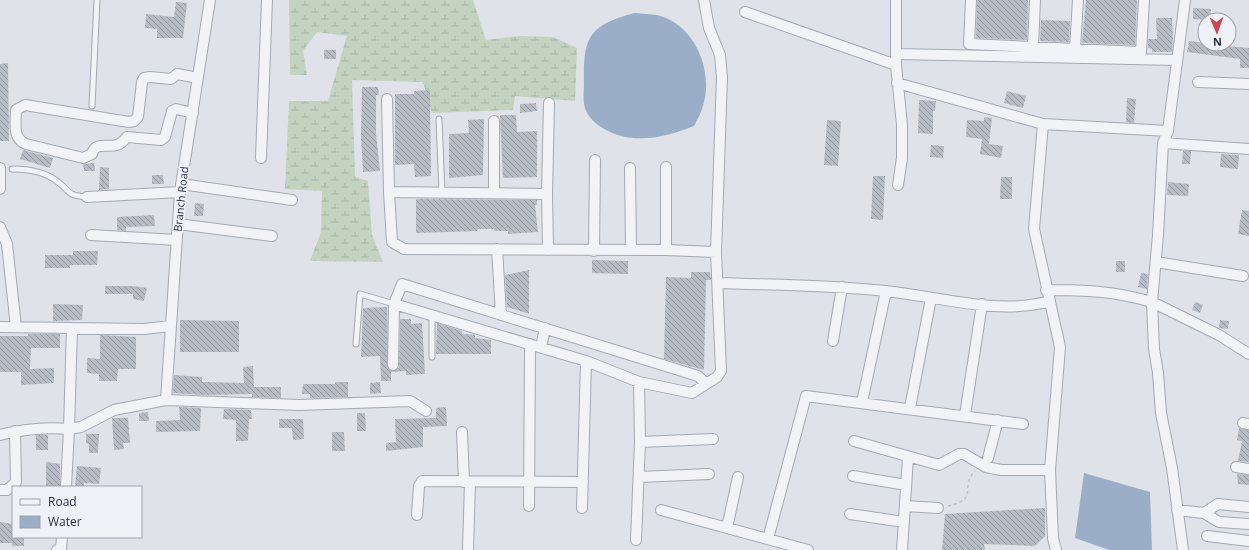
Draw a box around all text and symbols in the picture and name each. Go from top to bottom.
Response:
north arrow [1197,12,1237,52]
text: N [1213,35,1222,50]
street label: Branch Road [170,166,191,232]
legend [12,486,142,538]
text: Road [48,493,77,510]
text: Water [48,513,82,530]

